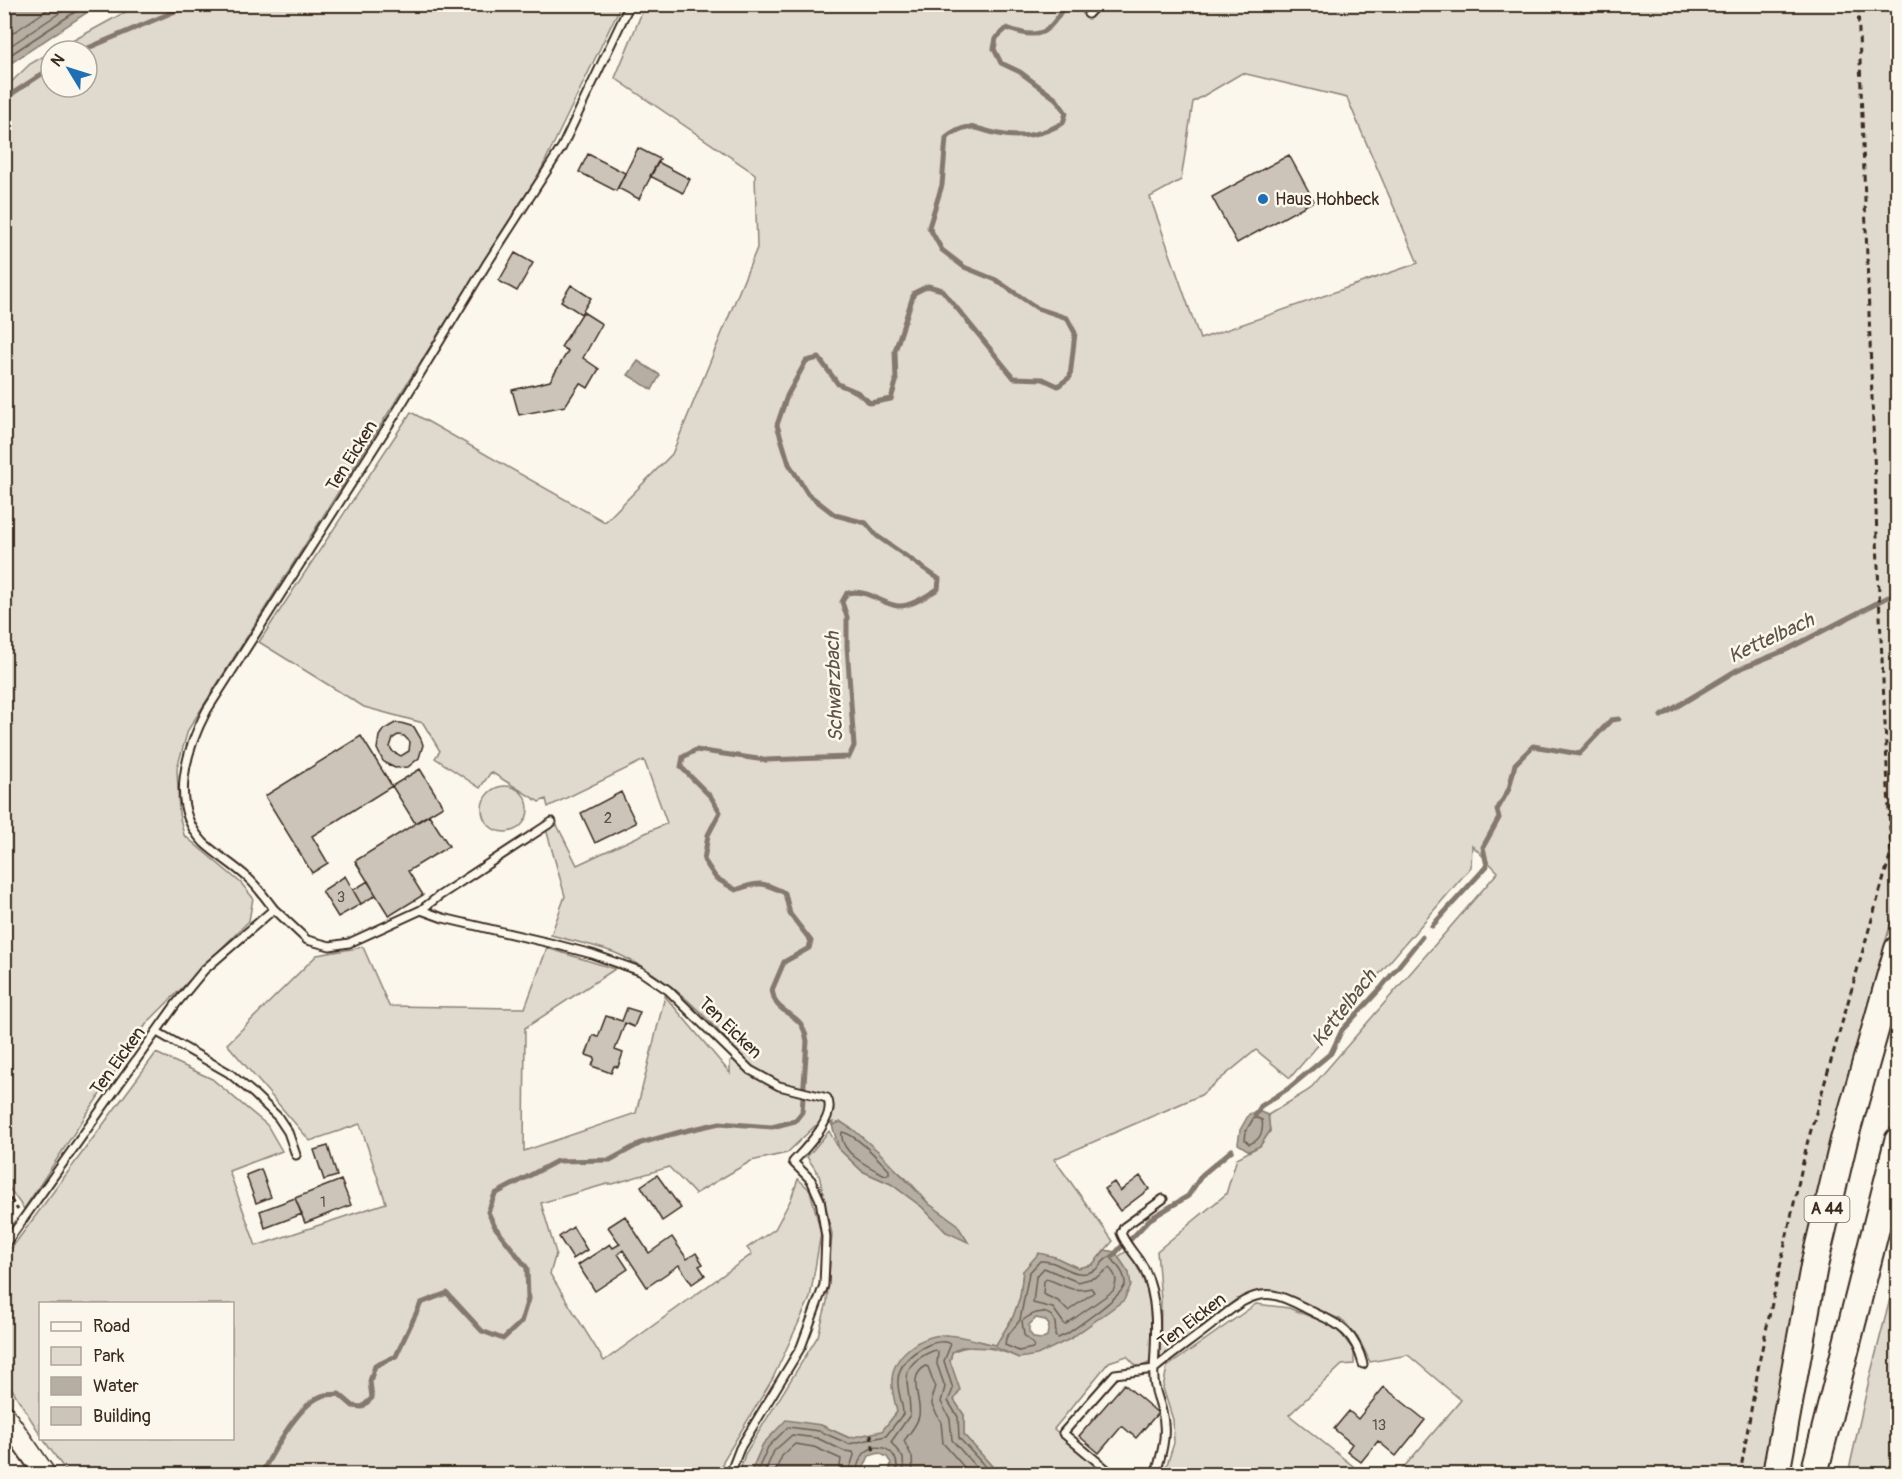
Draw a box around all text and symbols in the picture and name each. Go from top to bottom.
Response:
north arrow [39,39,99,99]
text: N [47,50,69,71]
place label: Haus Hohbeck [1275,188,1380,211]
marker: Haus Hohbeck [1256,192,1270,206]
street label: Ten Eicken [321,416,383,496]
water label: Kettelbach [1724,607,1819,669]
water label: Schwarzbach [820,630,848,743]
house number: 2 [604,809,612,828]
house number: 3 [337,888,345,907]
water label: Kettelbach [1306,963,1383,1052]
street label: Ten Eicken [693,992,767,1064]
street label: Ten Eicken [85,1022,151,1100]
house number: 1 [320,1193,326,1212]
road number: A 44 [1804,1196,1850,1222]
street label: Ten Eicken [1153,1288,1231,1354]
legend [39,1302,234,1440]
text: Road [93,1315,130,1338]
text: Park [93,1345,125,1368]
text: Water [93,1375,139,1398]
text: Building [93,1405,151,1428]
house number: 13 [1372,1416,1386,1435]

